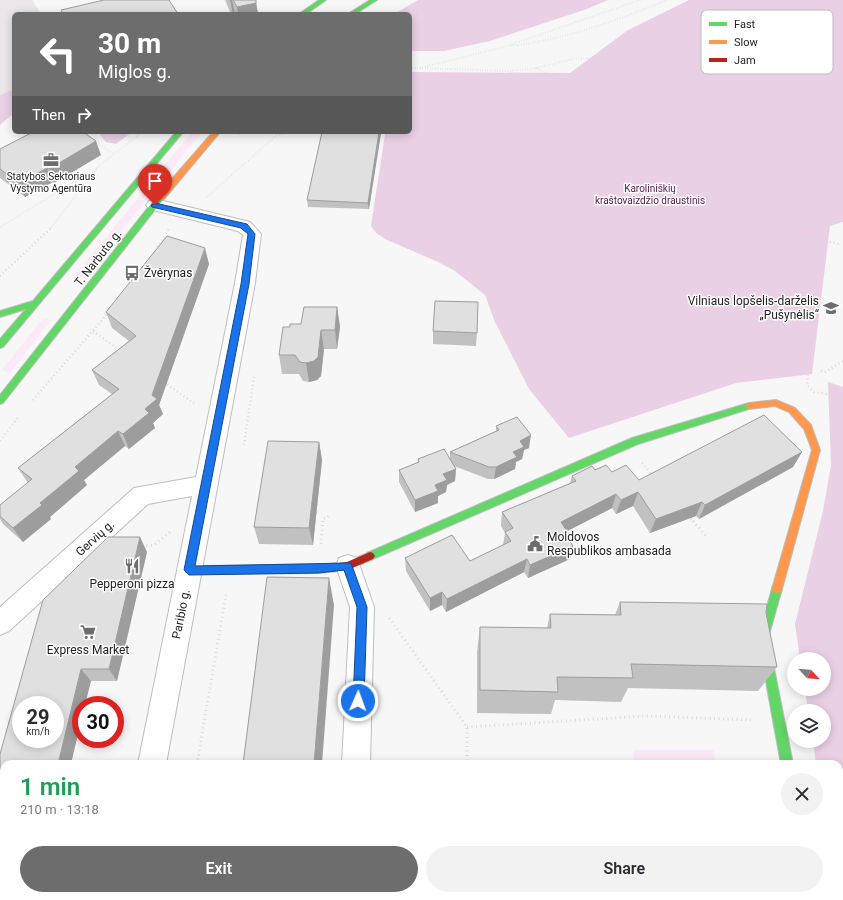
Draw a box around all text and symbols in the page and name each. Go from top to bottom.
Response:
legend [701,10,833,74]
text: Fast [734,18,756,31]
text: 30 m [98,27,161,60]
icon: left [32,28,84,80]
text: Slow [734,36,758,49]
text: Jam [734,54,756,67]
text: Miglos g. [98,61,171,82]
icon: right [73,104,95,126]
text: Then [32,106,65,124]
office icon: Statybos Sektoriaus Vystymo Agentūra [42,151,60,169]
pin [138,164,172,205]
icon: arrive [144,170,166,192]
place label: Statybos Sektoriaus Vystymo Agentūra [7,171,95,194]
park label: Karoliniškių kraštovaizdžio draustinis [595,183,705,206]
street label: T. Narbuto g. [72,227,124,289]
bus stop icon: Žvėrynas [123,264,141,282]
place label: Žvėrynas [144,265,192,280]
place label: Vilniaus lopšelis-darželis „Pušynėlis“ [688,294,820,322]
school or university icon: Vilniaus lopšelis-darželis „Pušynėlis“ [822,299,840,317]
street label: Gervių g. [73,517,117,559]
place label: Moldovos Respublikos ambasada [547,530,671,558]
public building icon: Moldovos Respublikos ambasada [526,535,544,553]
restaurant icon: Pepperoni pizza [123,557,141,575]
place label: Pepperoni pizza [89,577,175,591]
street label: Paribio g. [169,588,193,640]
supermarket icon: Express Market [79,623,97,641]
place label: Express Market [47,643,129,657]
north arrow [787,652,831,696]
map controls [787,652,831,748]
position arrow [337,680,379,722]
speed limit sign: 30 [72,696,124,748]
button: layers [787,704,831,748]
text: 29 [27,705,49,729]
text: km/h [26,726,50,737]
text: 1 min [20,773,80,801]
button: close [781,773,823,815]
text: 210 m · 13:18 [20,802,99,817]
button: Exit [20,846,418,892]
button: Share [426,846,823,892]

